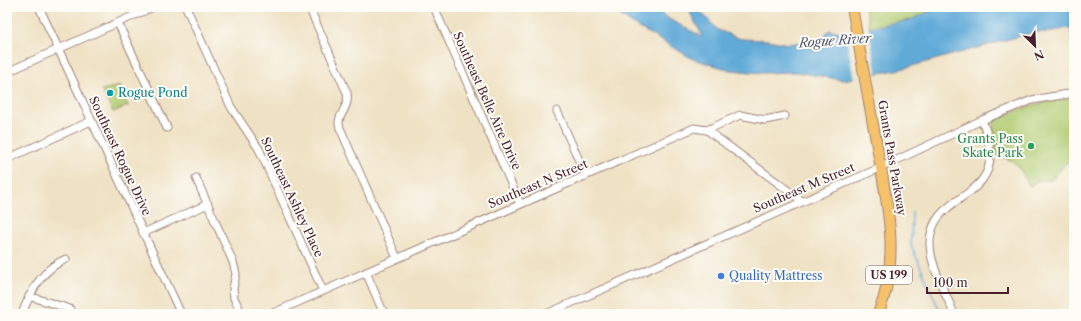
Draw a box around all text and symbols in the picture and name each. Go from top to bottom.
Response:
north arrow [1015,26,1055,66]
street label: Southeast Belle Aire Drive [450,29,525,172]
water label: Rogue River [797,29,873,51]
text: N [1031,47,1046,64]
place label: Rogue Pond [118,85,188,100]
marker: Rogue Pond [105,88,115,98]
street label: Southeast Rogue Drive [86,94,155,218]
street label: Grants Pass Parkway [875,99,910,217]
place label: Grants Pass Skate Park [957,131,1024,160]
street label: Southeast Ashley Place [258,134,327,260]
marker: Grants Pass Skate Park [1026,141,1036,151]
street label: Southeast N Street [486,156,590,211]
street label: Southeast M Street [751,159,857,216]
road number: US 199 [866,266,912,284]
place label: Quality Mattress [729,268,823,283]
scale bar [927,269,1008,295]
marker: Quality Mattress [716,271,726,281]
text: 100 m [933,275,968,290]

